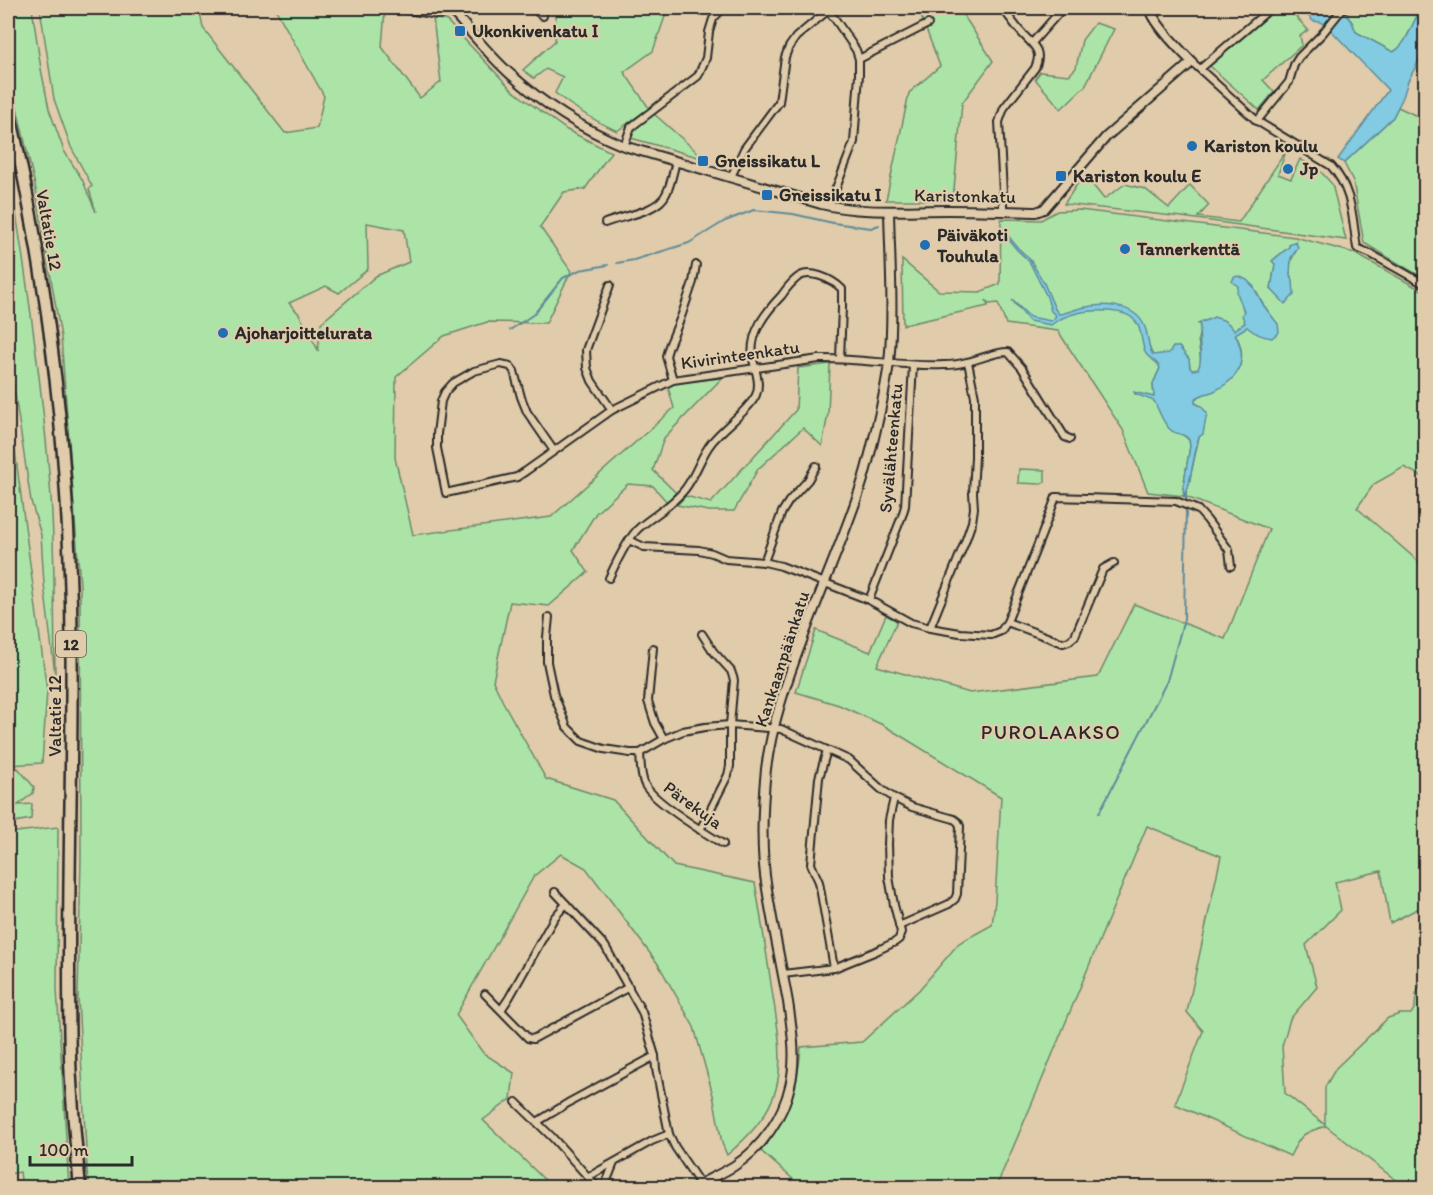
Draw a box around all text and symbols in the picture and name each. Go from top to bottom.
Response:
place label: Ukonkivenkatu I [472,20,599,42]
marker: Ukonkivenkatu I [453,24,467,38]
place label: Kariston koulu [1204,135,1319,157]
marker: Kariston koulu [1185,139,1199,153]
place label: Gneissikatu L [715,150,821,172]
marker: Gneissikatu L [696,154,710,168]
place label: Jp [1299,158,1319,180]
marker: Jp [1281,162,1295,176]
place label: Kariston koulu E [1073,165,1201,187]
marker: Kariston koulu E [1054,169,1068,183]
place label: Gneissikatu I [779,184,882,206]
street label: Karistonkatu [914,184,1016,208]
street label: Valtatie 12 [31,188,67,273]
marker: Gneissikatu I [760,188,774,202]
place label: Päiväkoti Touhula [936,224,1008,267]
marker: Päiväkoti Touhula [918,238,932,252]
place label: Tannerkenttä [1136,238,1241,260]
marker: Tannerkenttä [1118,242,1132,256]
place label: Ajoharjoittelurata [234,322,372,344]
marker: Ajoharjoittelurata [216,326,230,340]
street label: Kivirinteenkatu [679,336,801,374]
street label: Syvälähteenkatu [874,382,908,514]
street label: Kankaanpäänkatu [750,588,814,730]
road number: 12 [56,631,86,657]
street label: Valtatie 12 [44,675,66,757]
district label: PUROLAAKSO [981,720,1121,744]
street label: Pärekuja [659,776,727,834]
scale bar [30,1129,132,1167]
text: 100 m [39,1139,89,1161]

